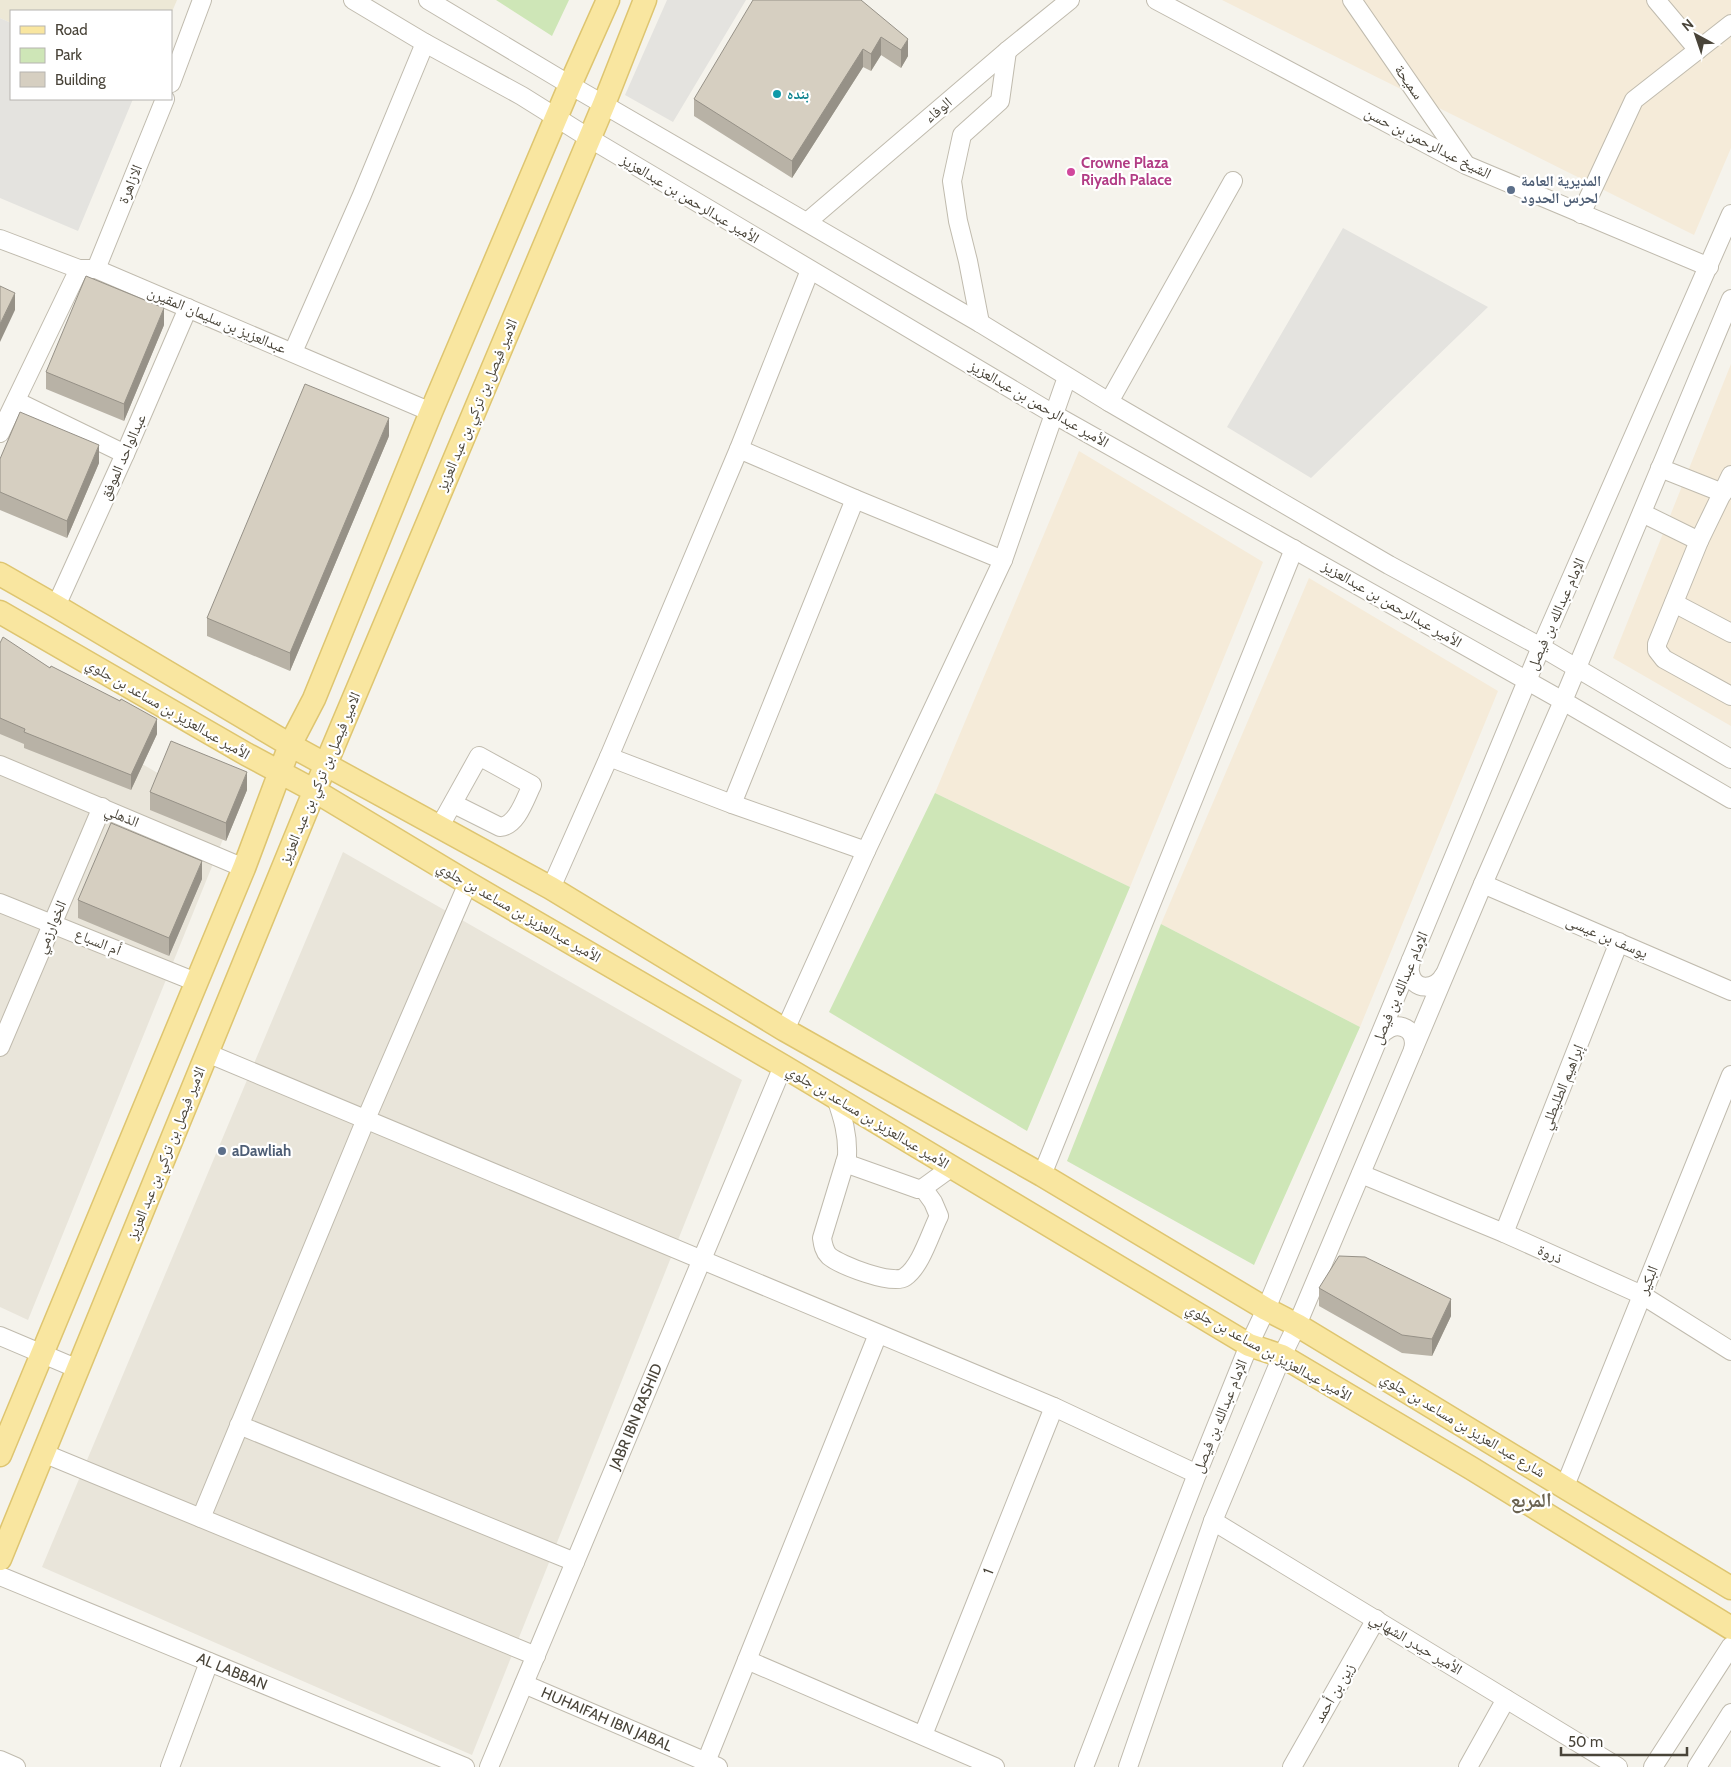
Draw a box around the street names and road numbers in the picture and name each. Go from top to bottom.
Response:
street label: سميحة [1391,61,1427,103]
street label: الوفاء [921,93,955,127]
street label: الشيخ عبدالرحمن بن حسن [1361,103,1494,184]
street label: الأمير عبدالرحمن بن عبدالعزيز [616,150,762,248]
street label: الازاهرة [114,162,146,206]
street label: عبدالعزيز بن سليمان المقيرن [144,283,290,358]
street label: الامير فيصل بن تركي بن عبد العزيز [432,316,524,496]
street label: الأمير عبدالرحمن بن عبدالعزيز [965,356,1112,452]
street label: عبدالواحد الموفق [96,411,151,503]
street label: الإمام عبدالله بن فيصل [1523,555,1590,673]
street label: الأمير عبدالرحمن بن عبدالعزيز [1318,556,1465,652]
street label: الأمير عبدالعزيز بن مساعد بن جلوي [81,655,253,766]
street label: الامير فيصل بن تركي بن عبد العزيز [275,689,367,869]
street label: الذهلي [101,801,142,834]
street label: الأمير عبدالعزيز بن مساعد بن جلوي [432,858,604,969]
street label: الخوارزمي [32,898,73,957]
street label: يوسف بن عيسى [1563,912,1651,963]
street label: أم السباع [72,925,124,960]
street label: الإمام عبدالله بن فيصل [1368,929,1433,1048]
street label: إبراهيم الطليطلي [1537,1041,1590,1133]
street label: الأمير عبدالعزيز بن مساعد بن جلوي [782,1061,953,1175]
street label: الامير فيصل بن تركي بن عبد العزيز [123,1064,212,1244]
street label: ذروة [1535,1241,1565,1267]
street label: البكير [1634,1263,1662,1298]
street label: الأمير عبدالعزيز بن مساعد بن جلوي [1182,1299,1355,1408]
street label: الإمام عبدالله بن فيصل [1189,1357,1252,1476]
street label: JABR IBN RASHID [605,1361,666,1473]
street label: شارع عبد العزيز بن مساعد بن جلوي [1376,1369,1549,1484]
street label: 1 [979,1566,998,1577]
street label: الأمير حيدر الشهابي [1365,1609,1466,1681]
street label: AL LABBAN [194,1649,270,1694]
street label: زين بن أحمد [1310,1660,1359,1726]
street label: HUHAIFAH IBN JABAL [538,1683,676,1756]

